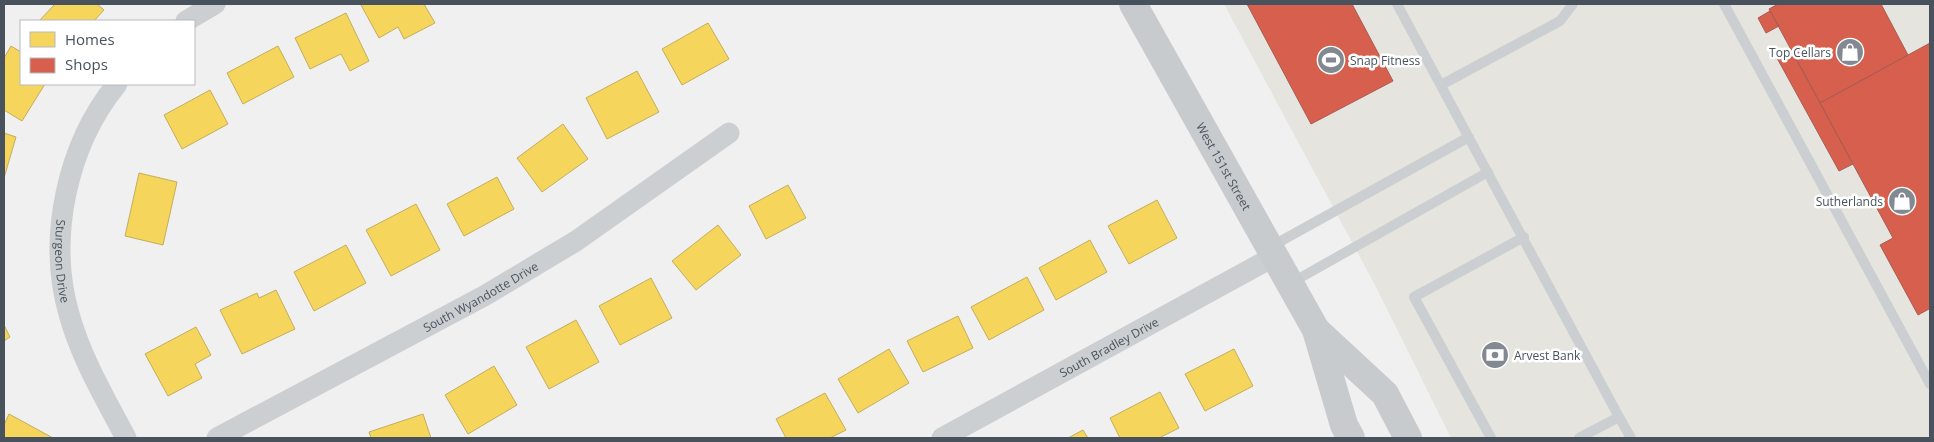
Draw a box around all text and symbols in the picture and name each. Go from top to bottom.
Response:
legend [20,20,195,85]
text: Homes [65,29,115,49]
shop icon: Top Cellars [1835,37,1865,67]
place label: Top Cellars [1769,44,1831,61]
sports icon: Snap Fitness [1316,45,1346,75]
place label: Snap Fitness [1350,52,1420,69]
text: Shops [65,54,108,74]
street label: West 151st Street [1193,119,1256,213]
shop icon: Sutherlands [1887,186,1917,216]
place label: Sutherlands [1816,193,1883,210]
street label: Sturgeon Drive [52,219,74,305]
street label: South Wyandotte Drive [420,257,541,336]
street label: South Bradley Drive [1056,313,1162,381]
bank icon: Arvest Bank [1480,340,1510,370]
place label: Arvest Bank [1514,347,1581,364]

